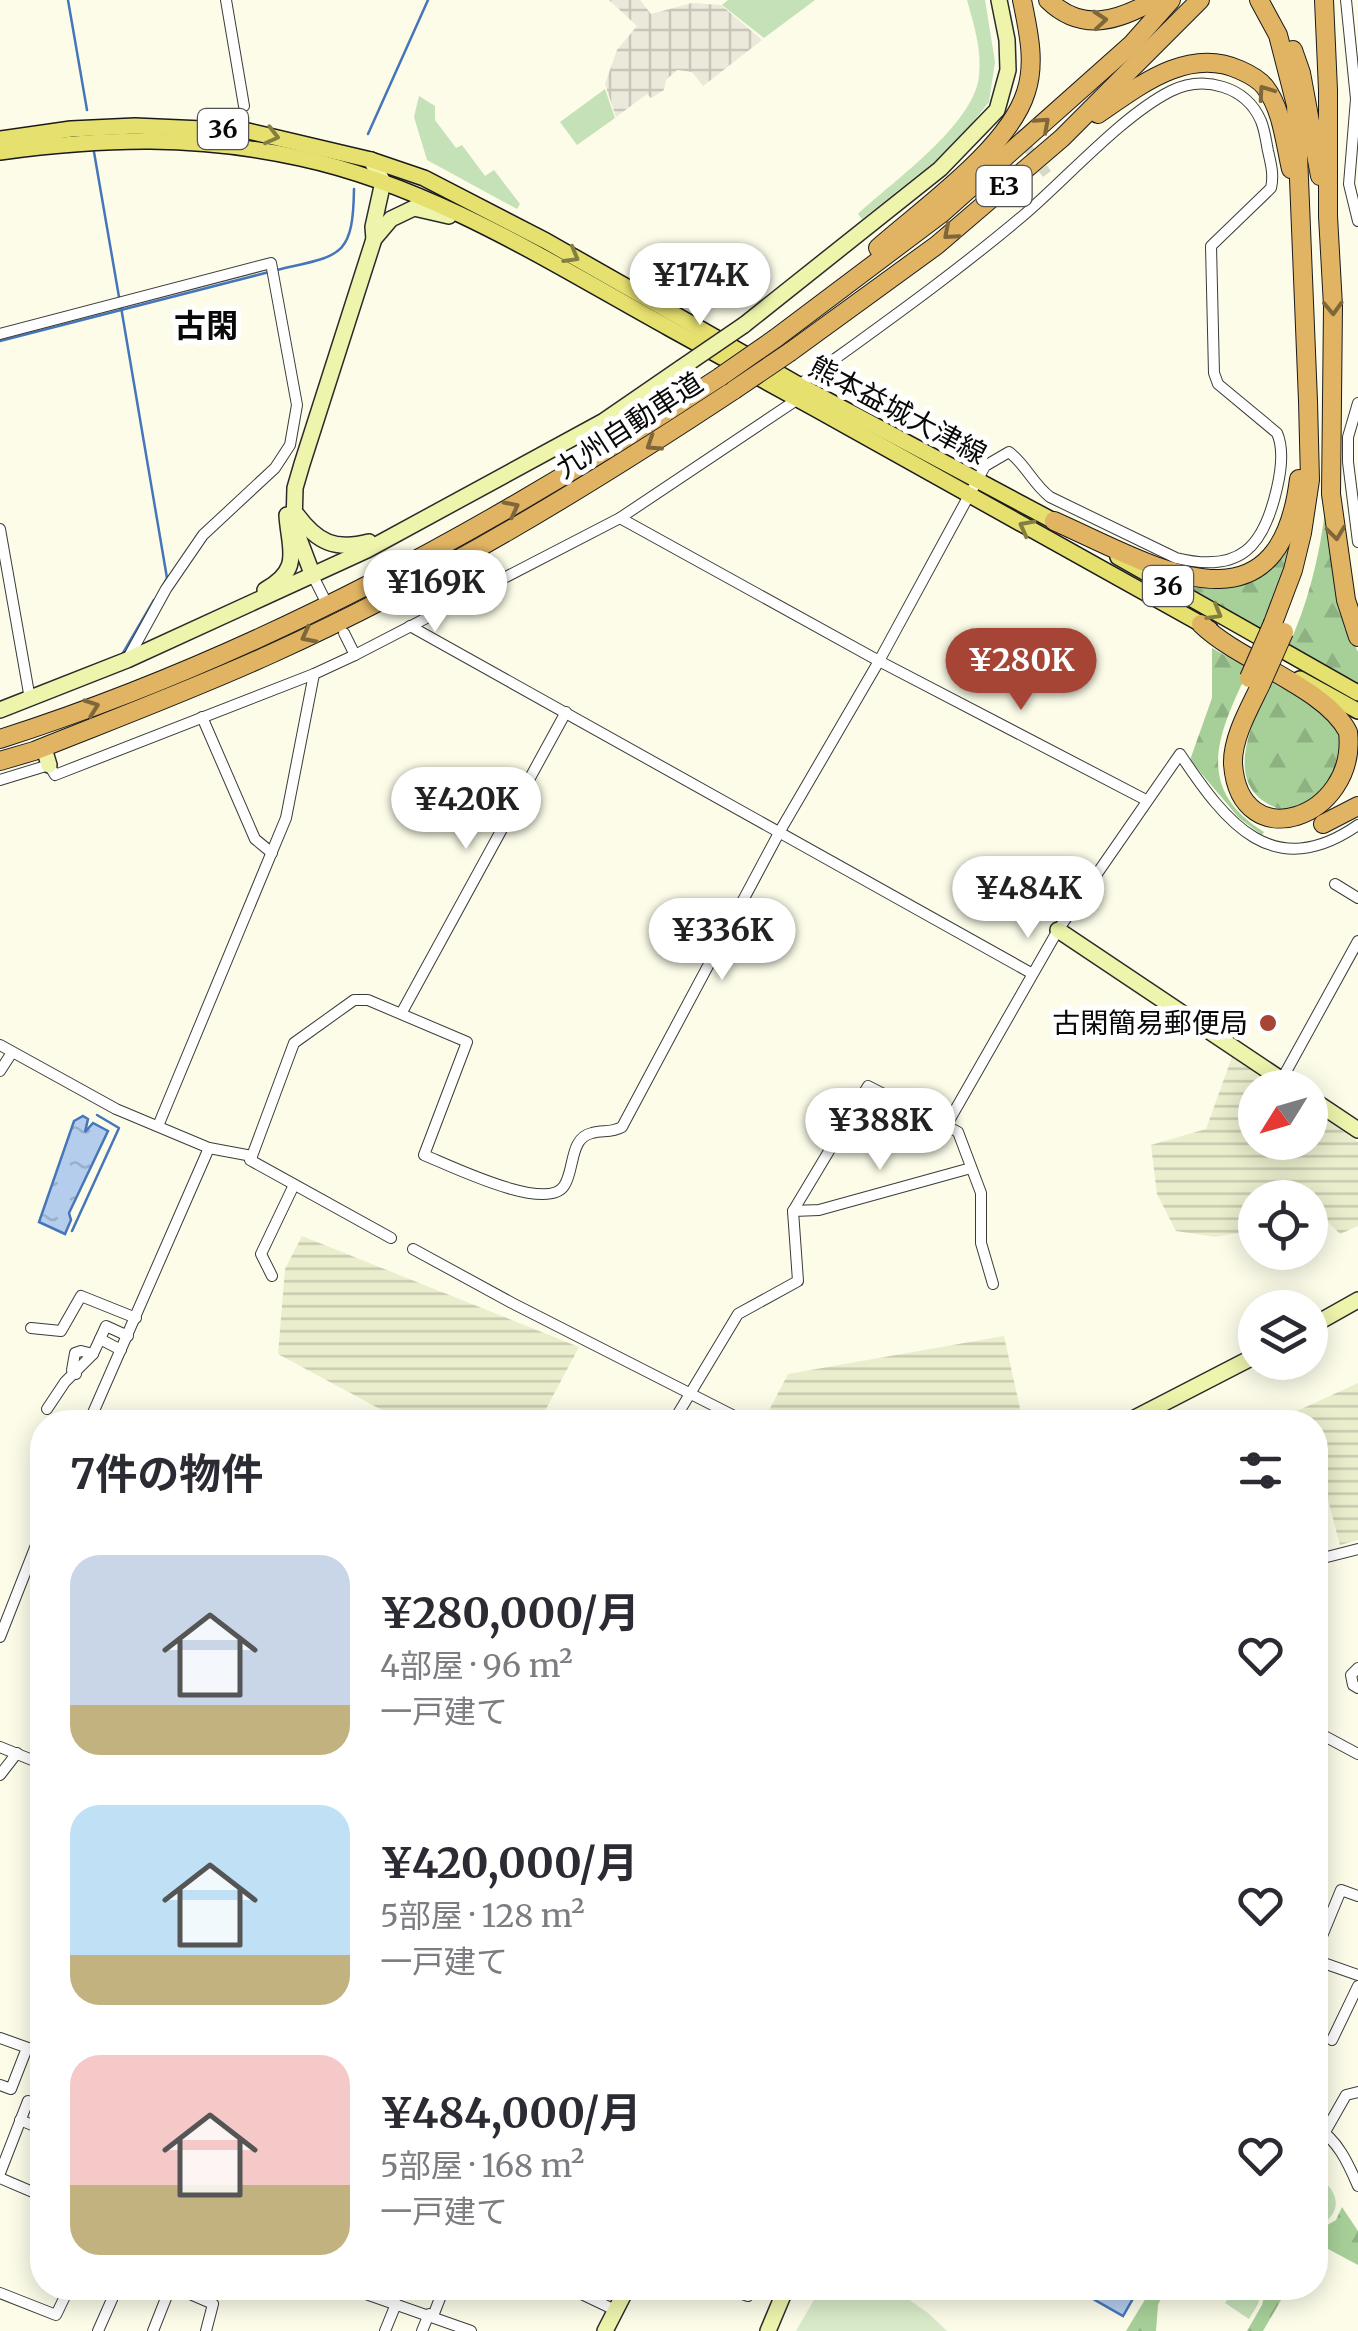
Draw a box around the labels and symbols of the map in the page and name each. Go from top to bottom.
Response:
one-way arrow [1093,10,1109,31]
one-way arrow [1259,85,1277,104]
road number: 36 [198,109,248,149]
one-way arrow [1031,117,1050,135]
one-way arrow [263,125,280,146]
road number: E3 [976,166,1032,206]
one-way arrow [943,222,962,240]
one-way arrow [561,243,579,263]
pin: ¥174K [630,243,770,328]
one-way arrow [1322,301,1343,317]
district label: 古閑 [174,306,238,346]
street label: 熊本益城大津線 [803,348,993,472]
street label: 九州自動車道 [549,364,709,486]
one-way arrow [645,432,664,450]
one-way arrow [501,501,519,520]
one-way arrow [1018,520,1036,539]
one-way arrow [1325,525,1346,541]
pin: ¥169K [365,550,505,635]
road number: 36 [1143,566,1193,606]
one-way arrow [1204,600,1222,620]
one-way arrow [300,624,318,643]
pin: ¥280K [951,628,1091,713]
one-way arrow [83,698,100,719]
pin: ¥420K [396,767,536,852]
pin: ¥484K [958,856,1098,941]
pin: ¥336K [652,898,792,983]
place label: 古閑簡易郵便局 [1052,1005,1248,1041]
marker: 古閑簡易郵便局 [1257,1012,1279,1034]
north arrow [1238,1070,1328,1160]
pin: ¥388K [810,1088,950,1173]

